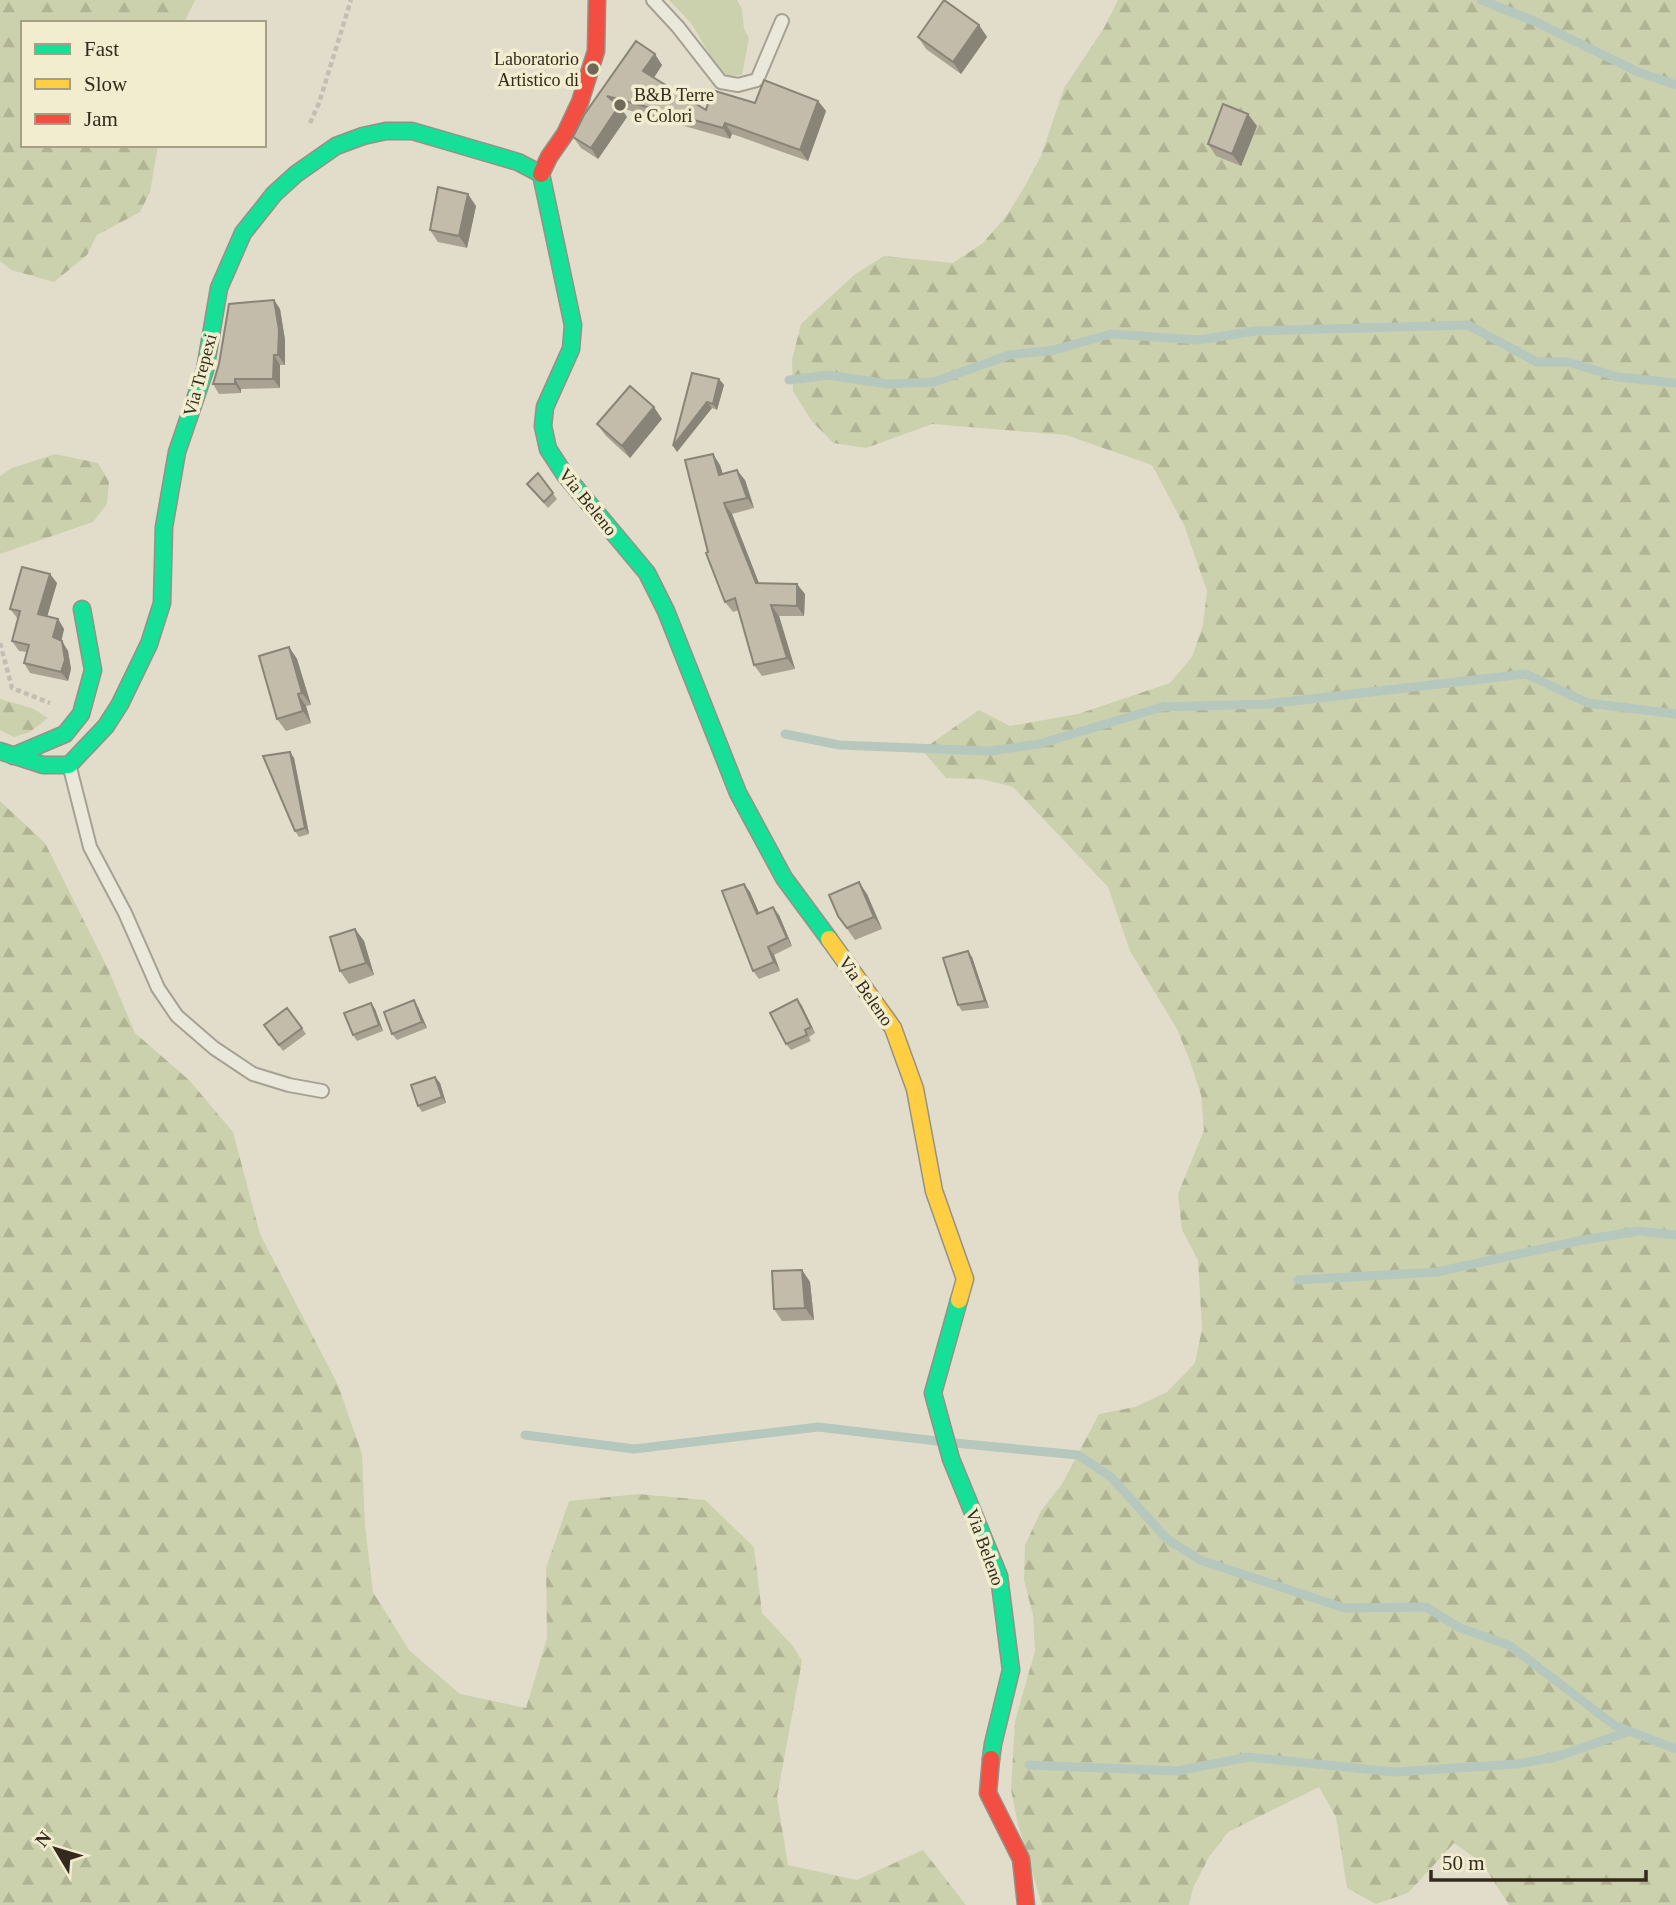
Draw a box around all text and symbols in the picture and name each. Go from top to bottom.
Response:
legend [21,21,266,147]
text: Fast [84,37,119,61]
place label: Laboratorio Artistico di [494,49,579,90]
marker: Laboratorio Artistico di [585,61,601,77]
text: Slow [84,72,128,96]
place label: B&B Terre e Colori [634,85,714,126]
marker: B&B Terre e Colori [612,97,628,113]
text: Jam [84,107,118,131]
street label: Via Trepexi [179,332,221,418]
street label: Via Beleno [555,464,621,540]
street label: Via Beleno [835,952,897,1030]
street label: Via Beleno [962,1506,1008,1588]
north arrow [21,1814,91,1884]
text: N [30,1827,56,1851]
scale bar [1431,1839,1646,1883]
text: 50 m [1442,1851,1485,1875]

